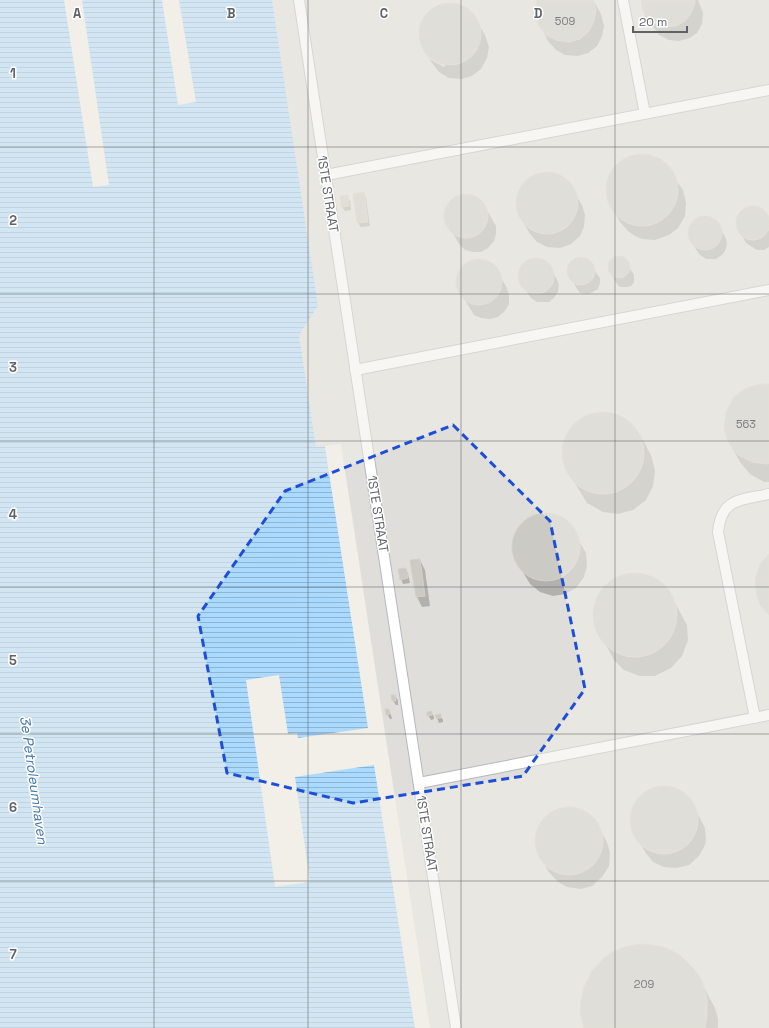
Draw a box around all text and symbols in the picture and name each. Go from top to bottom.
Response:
text: A [73,5,82,22]
text: B [227,5,236,22]
text: C [380,5,388,22]
text: D [534,5,543,22]
scale bar [633,8,687,34]
house number: 509 [555,14,575,28]
text: 20 m [639,14,667,30]
text: 1 [10,65,16,82]
street label: 1STE STRAAT [314,154,343,234]
text: 2 [9,212,17,229]
text: 3 [9,359,17,376]
house number: 563 [736,417,756,431]
street label: 1STE STRAAT [364,474,393,554]
text: 4 [9,506,17,523]
text: 5 [9,652,17,669]
water label: 3e Petroleumhaven [16,715,52,846]
street label: 1STE STRAAT [413,794,442,874]
text: 6 [9,799,17,816]
text: 7 [9,946,17,963]
house number: 209 [634,977,654,991]

